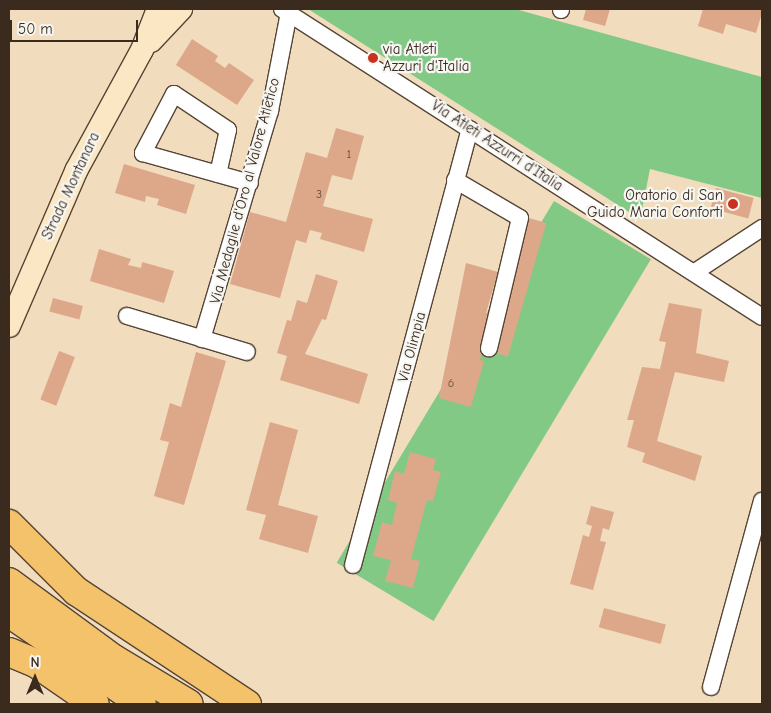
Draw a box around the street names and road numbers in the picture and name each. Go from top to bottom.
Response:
street label: Via Medaglie d'Oro al Valore Atletico [206,76,284,306]
street label: Via Atleti Azzurri d'Italia [428,97,566,195]
street label: Strada Montanara [38,129,104,243]
street label: Via Olimpia [394,310,430,384]

